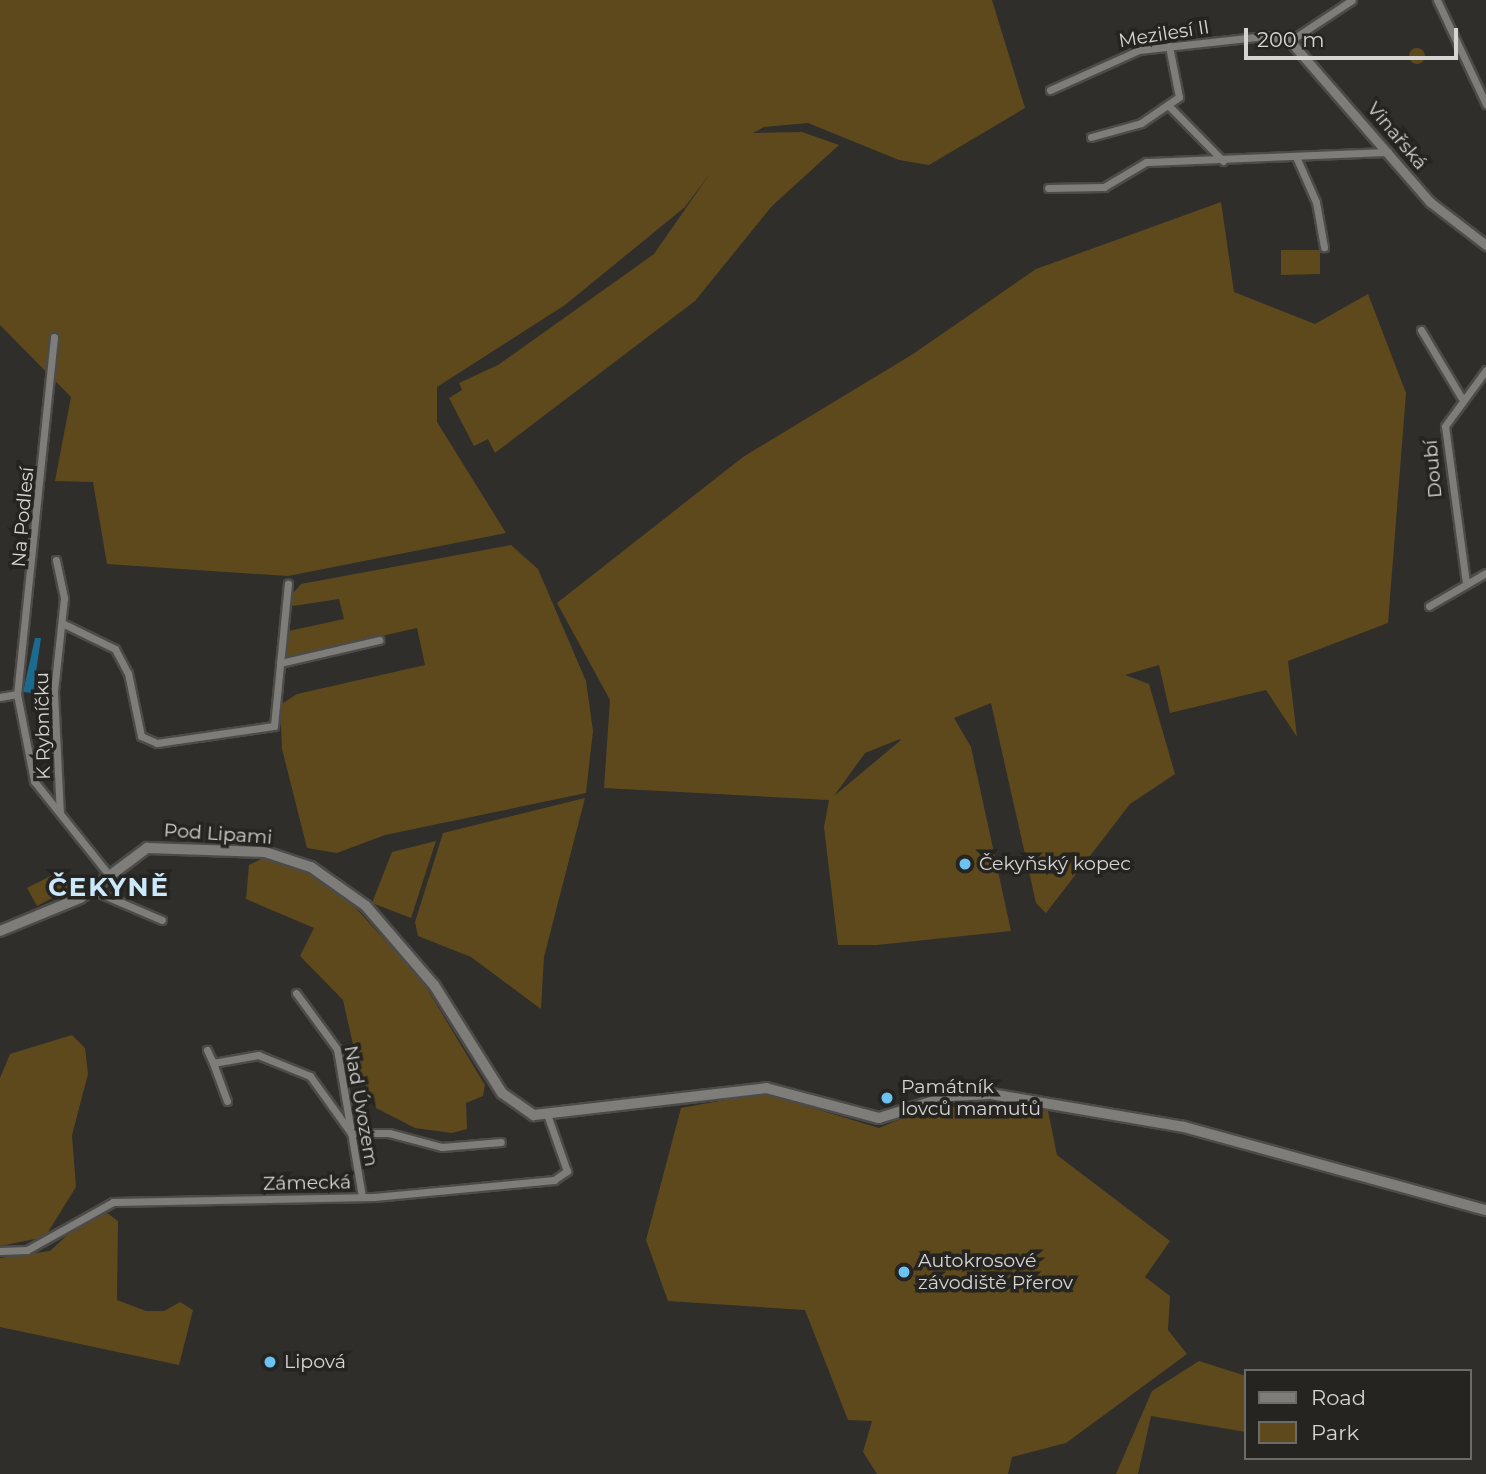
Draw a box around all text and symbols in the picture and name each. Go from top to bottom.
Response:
scale bar [1248,14,1462,58]
street label: Mezilesí II [1117,16,1211,52]
text: 200 m [1257,27,1324,52]
street label: Vinařská [1362,98,1432,174]
street label: Doubí [1419,439,1447,499]
street label: Na Podlesí [7,466,39,568]
street label: K Rybníčku [31,672,55,780]
street label: Pod Lipami [163,819,273,849]
place label: Čekyňský kopec [979,853,1131,875]
marker: Čekyňský kopec [957,856,973,872]
district label: ČEKYNĚ [49,872,169,904]
street label: Nad Úvozem [339,1044,383,1168]
place label: Památník lovců mamutů [901,1076,1041,1120]
marker: Památník lovců mamutů [879,1090,895,1106]
street label: Zámecká [263,1171,351,1195]
place label: Autokrosové závodiště Přerov [918,1250,1073,1294]
marker: Autokrosové závodiště Přerov [896,1264,912,1280]
place label: Lipová [284,1351,346,1373]
marker: Lipová [262,1354,278,1370]
legend [1244,1369,1472,1460]
text: Road [1311,1385,1366,1410]
text: Park [1311,1420,1359,1445]

